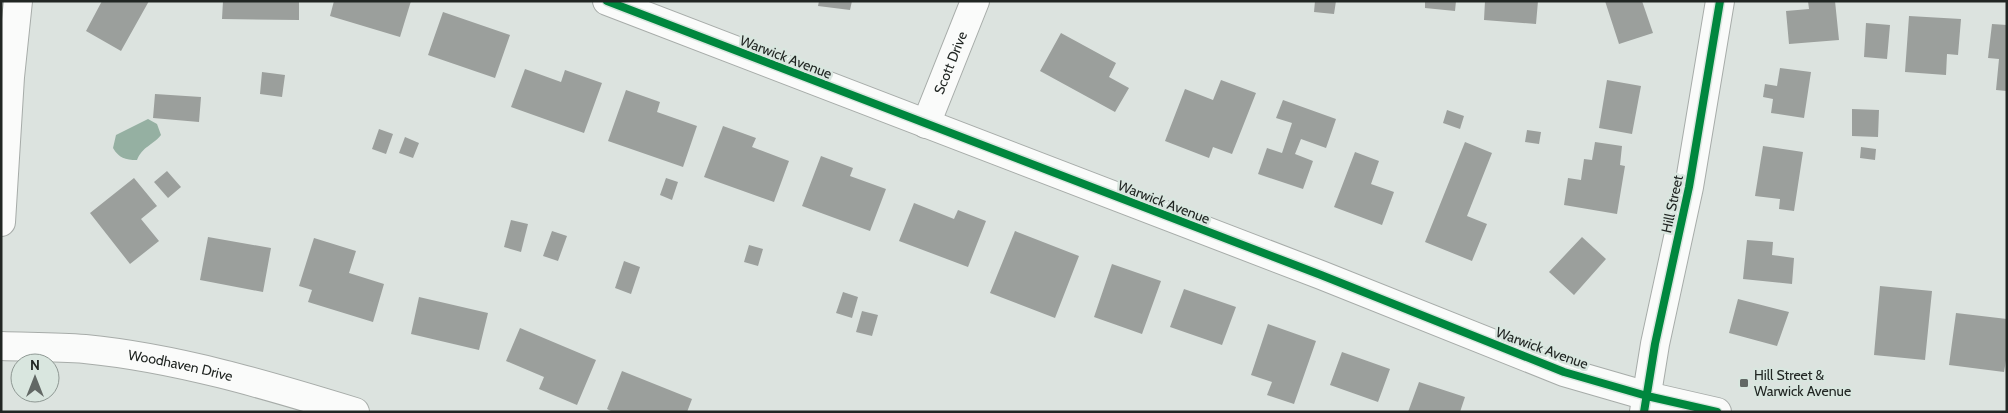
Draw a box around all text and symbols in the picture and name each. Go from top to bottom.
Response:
street label: Scott Drive [930,29,971,97]
street label: Warwick Avenue [737,31,835,83]
street label: Hill Street [1657,173,1687,234]
street label: Warwick Avenue [1115,176,1213,228]
street label: Warwick Avenue [1493,323,1591,373]
street label: Woodhaven Drive [127,346,235,385]
north arrow [10,353,60,403]
text: N [30,356,40,374]
place label: Hill Street & Warwick Avenue [1754,366,1851,400]
marker: Hill Street & Warwick Avenue [1738,377,1750,389]

